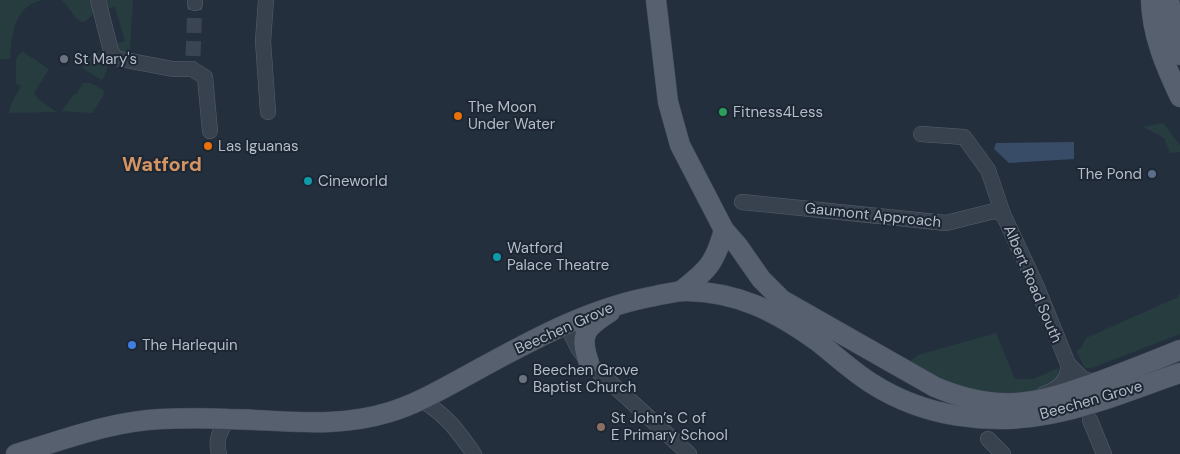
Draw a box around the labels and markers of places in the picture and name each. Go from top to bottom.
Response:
place label: St Mary's [74,49,137,69]
marker: St Mary's [58,53,70,65]
place label: The Moon Under Water [468,97,556,134]
place label: Fitness4Less [733,102,823,122]
marker: Fitness4Less [717,106,729,118]
marker: The Moon Under Water [452,110,464,122]
place label: Las Iguanas [218,136,299,156]
marker: Las Iguanas [202,140,214,152]
place label: The Pond [1077,164,1142,184]
marker: The Pond [1146,168,1158,180]
place label: Cineworld [318,171,388,191]
marker: Cineworld [302,175,314,187]
place label: Watford Palace Theatre [507,238,609,275]
marker: Watford Palace Theatre [491,251,503,263]
place label: The Harlequin [142,335,238,355]
marker: The Harlequin [126,339,138,351]
place label: Beechen Grove Baptist Church [533,360,639,397]
marker: Beechen Grove Baptist Church [517,373,529,385]
place label: St John’s C of E Primary School [611,408,728,445]
marker: St John’s C of E Primary School [595,421,607,433]

